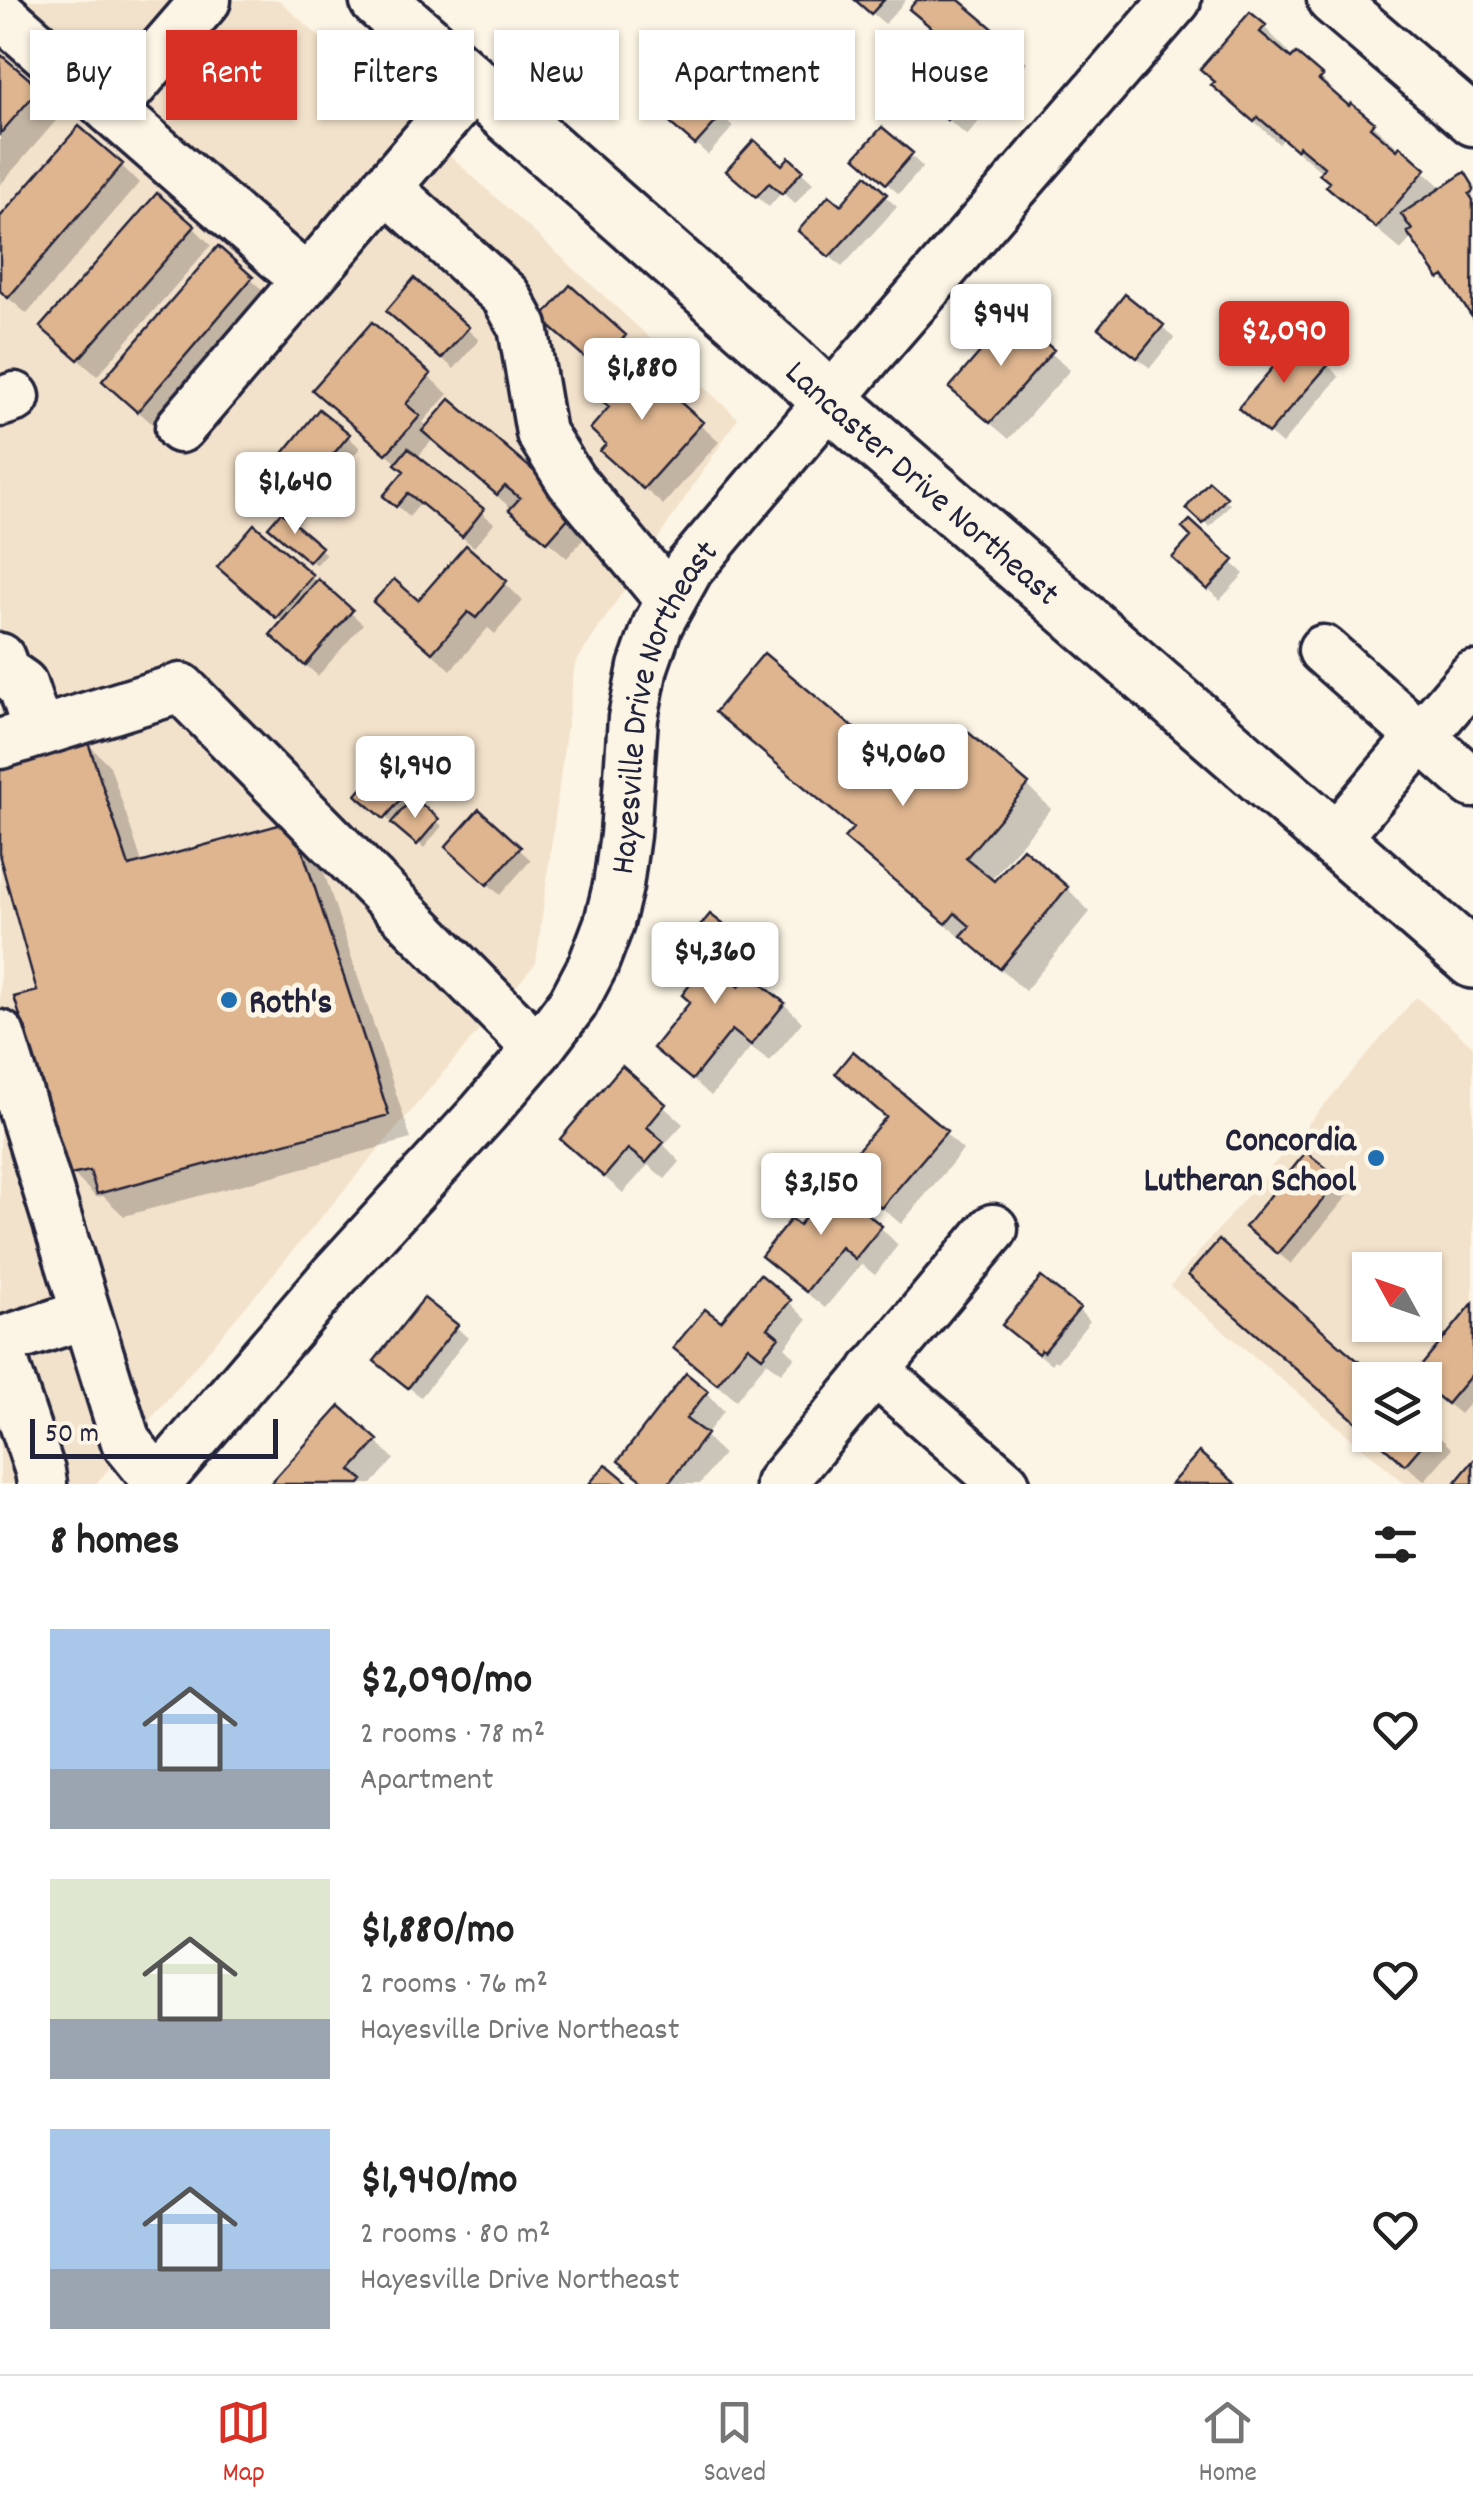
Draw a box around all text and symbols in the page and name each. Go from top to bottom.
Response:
chip: Buy [30,30,146,120]
chip: Rent [166,30,297,120]
chip: Filters [317,30,474,120]
chip: New [494,30,619,120]
chip: Apartment [639,30,855,120]
chip: House [875,30,1024,120]
pin: $944 [942,284,1060,369]
text: $944 [972,293,1030,339]
pin: $2,090 [1203,301,1365,386]
text: $2,090 [1241,310,1327,356]
pin: $1,880 [561,338,723,423]
text: $1,880 [606,347,678,393]
street label: Lancaster Drive Northeast [772,351,1069,620]
pin: $1,640 [214,452,376,537]
text: $1,640 [257,461,333,507]
street label: Hayesville Drive Northeast [600,531,732,878]
pin: $4,060 [822,724,984,809]
text: $4,060 [860,733,946,779]
pin: $1,940 [334,736,496,821]
text: $1,940 [378,745,452,791]
pin: $4,360 [634,922,796,1007]
text: $4,360 [674,931,756,977]
place label: Roth's [249,980,332,1030]
marker: Roth's [218,989,240,1011]
place label: Concordia Lutheran School [1144,1118,1358,1208]
marker: Concordia Lutheran School [1365,1147,1387,1169]
pin: $3,150 [740,1153,902,1238]
text: $3,150 [783,1162,859,1208]
north arrow [1352,1252,1442,1342]
map controls [1352,1252,1442,1452]
button: layers [1352,1362,1442,1452]
scale bar [30,1414,278,1458]
text: 50 m [45,1416,99,1456]
text: 8 homes [50,1514,179,1574]
icon: filters [1368,1517,1423,1572]
text: $2,090/mo [360,1653,532,1713]
icon: home [130,1669,250,1789]
icon: heart [1368,1702,1423,1757]
text: 2 rooms · 78 m² [360,1713,545,1759]
text: Apartment [360,1759,494,1805]
text: $1,880/mo [360,1903,515,1963]
icon: home [130,1919,250,2039]
icon: heart [1368,1952,1423,2007]
text: 2 rooms · 76 m² [360,1963,548,2009]
text: Hayesville Drive Northeast [360,2009,680,2055]
text: $1,940/mo [360,2153,518,2213]
icon: home [130,2169,250,2289]
icon: heart [1368,2202,1423,2257]
text: 2 rooms · 80 m² [360,2213,550,2259]
text: Hayesville Drive Northeast [360,2259,680,2305]
tab: Map [216,2395,271,2495]
tab: Saved [704,2395,766,2495]
tab: Home [1198,2395,1257,2495]

